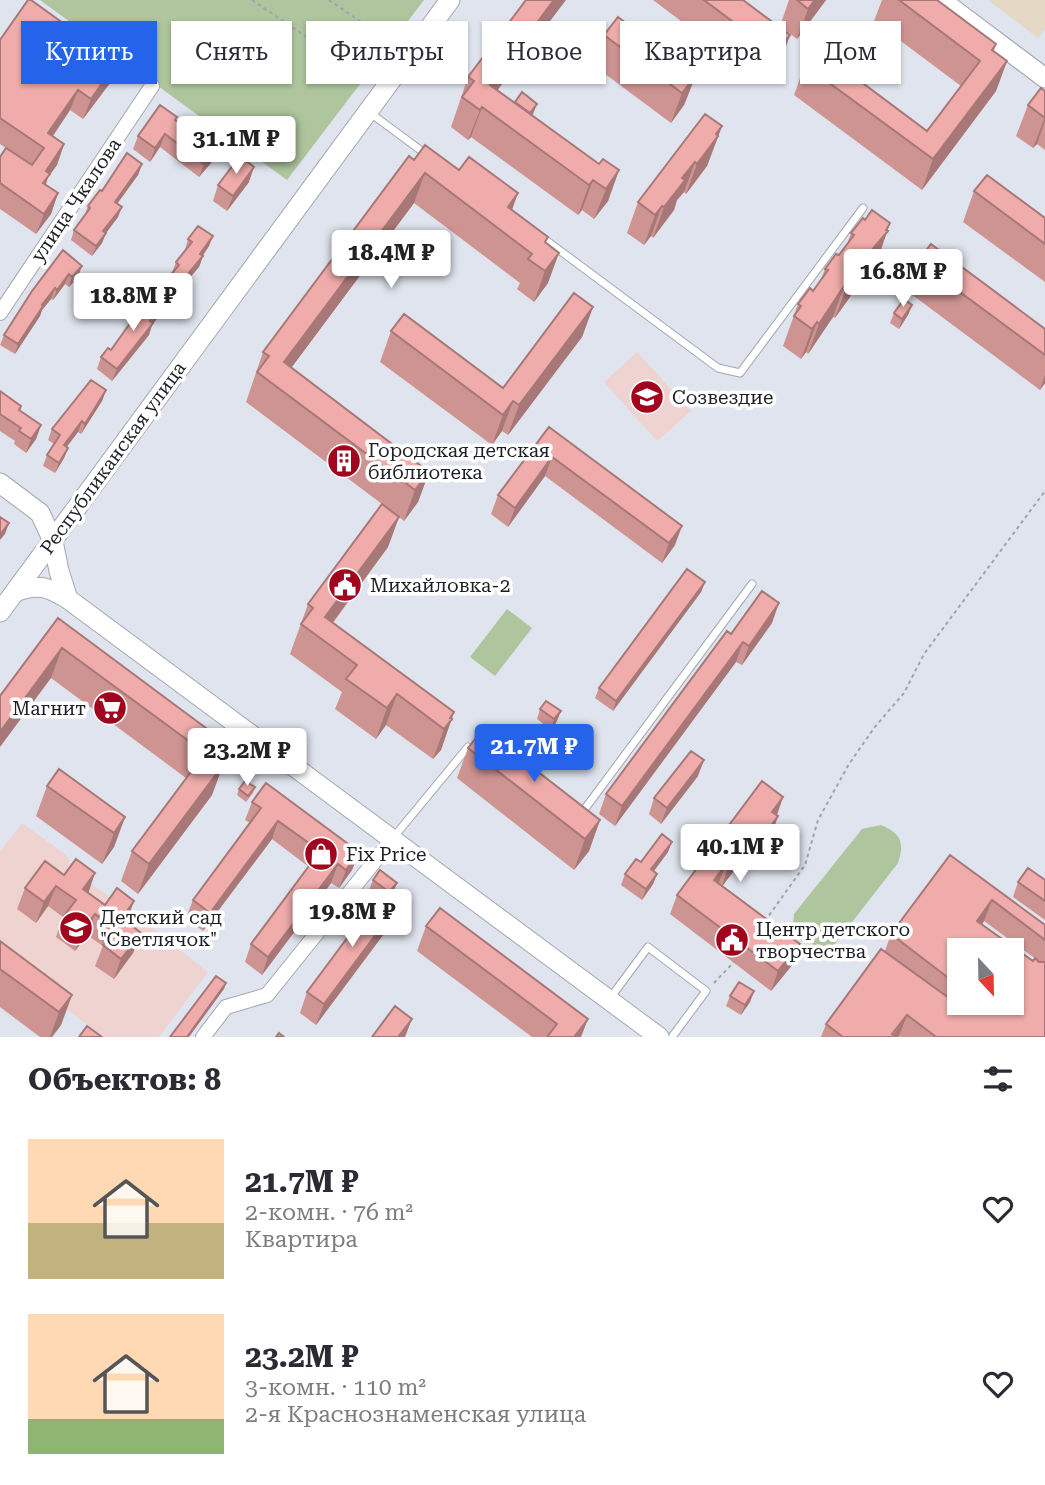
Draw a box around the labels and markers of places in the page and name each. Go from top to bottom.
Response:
pin: 31.1M ₽ [171,116,301,176]
pin: 18.4M ₽ [326,230,456,290]
pin: 16.8M ₽ [838,250,968,309]
pin: 18.8M ₽ [68,274,198,333]
school or university icon: Созвездие [628,378,666,416]
place label: Созвездие [672,386,773,409]
place label: Городская детская библиотека [368,439,550,484]
building icon: Городская детская библиотека [325,442,363,480]
public building icon: Михайловка-2 [326,566,364,604]
place label: Михайловка-2 [370,574,510,597]
supermarket icon: Магнит [91,689,129,727]
place label: Магнит [12,697,86,720]
pin: 21.7M ₽ [469,724,599,784]
pin: 23.2M ₽ [182,728,312,788]
pin: 40.1M ₽ [675,824,805,884]
shop icon: Fix Price [302,835,340,873]
place label: Fix Price [346,843,426,866]
pin: 19.8M ₽ [287,890,417,949]
place label: Детский сад "Светлячок" [100,906,222,951]
school or university icon: Детский сад "Светлячок" [57,909,95,947]
place label: Центр детского творчества [756,918,910,963]
public building icon: Центр детского творчества [713,921,751,959]

